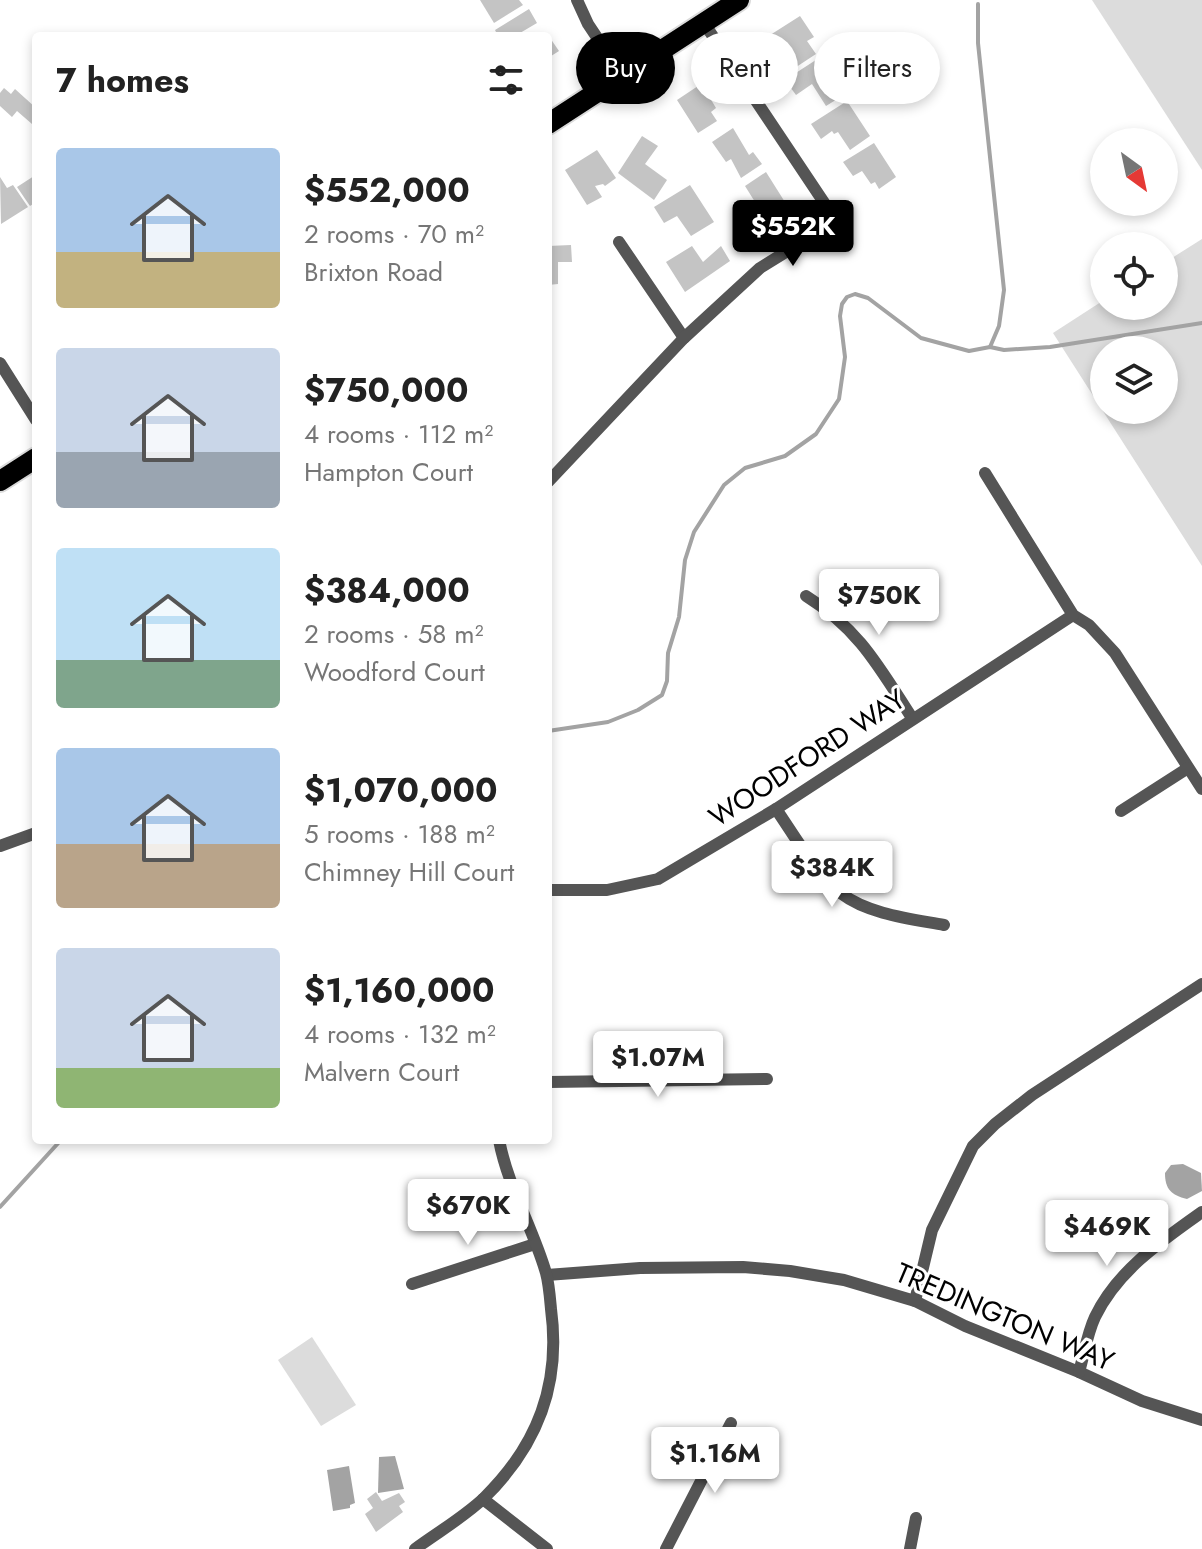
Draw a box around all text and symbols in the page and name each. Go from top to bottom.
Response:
chip: Buy [576,32,675,104]
chip: Rent [691,32,798,104]
chip: Filters [814,32,940,104]
text: 7 homes [56,56,189,105]
icon: filters [484,58,528,102]
north arrow [1090,128,1178,216]
map controls [1090,128,1178,424]
text: $552,000 [304,166,470,215]
icon: home [120,180,216,276]
pin: $552K [737,200,849,268]
text: $552K [751,207,835,245]
text: 2 rooms · 70 m² [304,215,484,253]
button: locate [1090,232,1178,320]
text: Brixton Road [304,253,443,291]
button: layers [1090,336,1178,424]
text: $750,000 [304,366,469,415]
icon: home [120,380,216,476]
text: 4 rooms · 112 m² [304,415,493,453]
text: Hampton Court [304,453,473,491]
text: $384,000 [304,566,470,615]
pin: $750K [823,569,935,637]
text: $750K [837,576,921,614]
icon: home [120,580,216,676]
text: 2 rooms · 58 m² [304,615,484,653]
text: Woodford Court [304,653,485,691]
street label: WOODFORD WAY [701,679,914,837]
text: $1,070,000 [304,766,498,815]
icon: home [120,780,216,876]
text: 5 rooms · 188 m² [304,815,495,853]
pin: $384K [776,841,888,909]
text: $384K [790,848,874,886]
text: Chimney Hill Court [304,853,514,891]
text: $1,160,000 [304,966,495,1015]
icon: home [120,980,216,1076]
text: 4 rooms · 132 m² [304,1015,496,1053]
pin: $1.07M [593,1031,723,1099]
text: $1.07M [611,1038,705,1076]
text: Malvern Court [304,1053,459,1091]
pin: $670K [412,1179,524,1247]
text: $670K [426,1186,510,1224]
pin: $469K [1051,1200,1163,1268]
text: $469K [1063,1207,1151,1245]
street label: TREDINGTON WAY [889,1252,1121,1382]
pin: $1.16M [650,1427,780,1495]
text: $1.16M [669,1434,761,1472]

